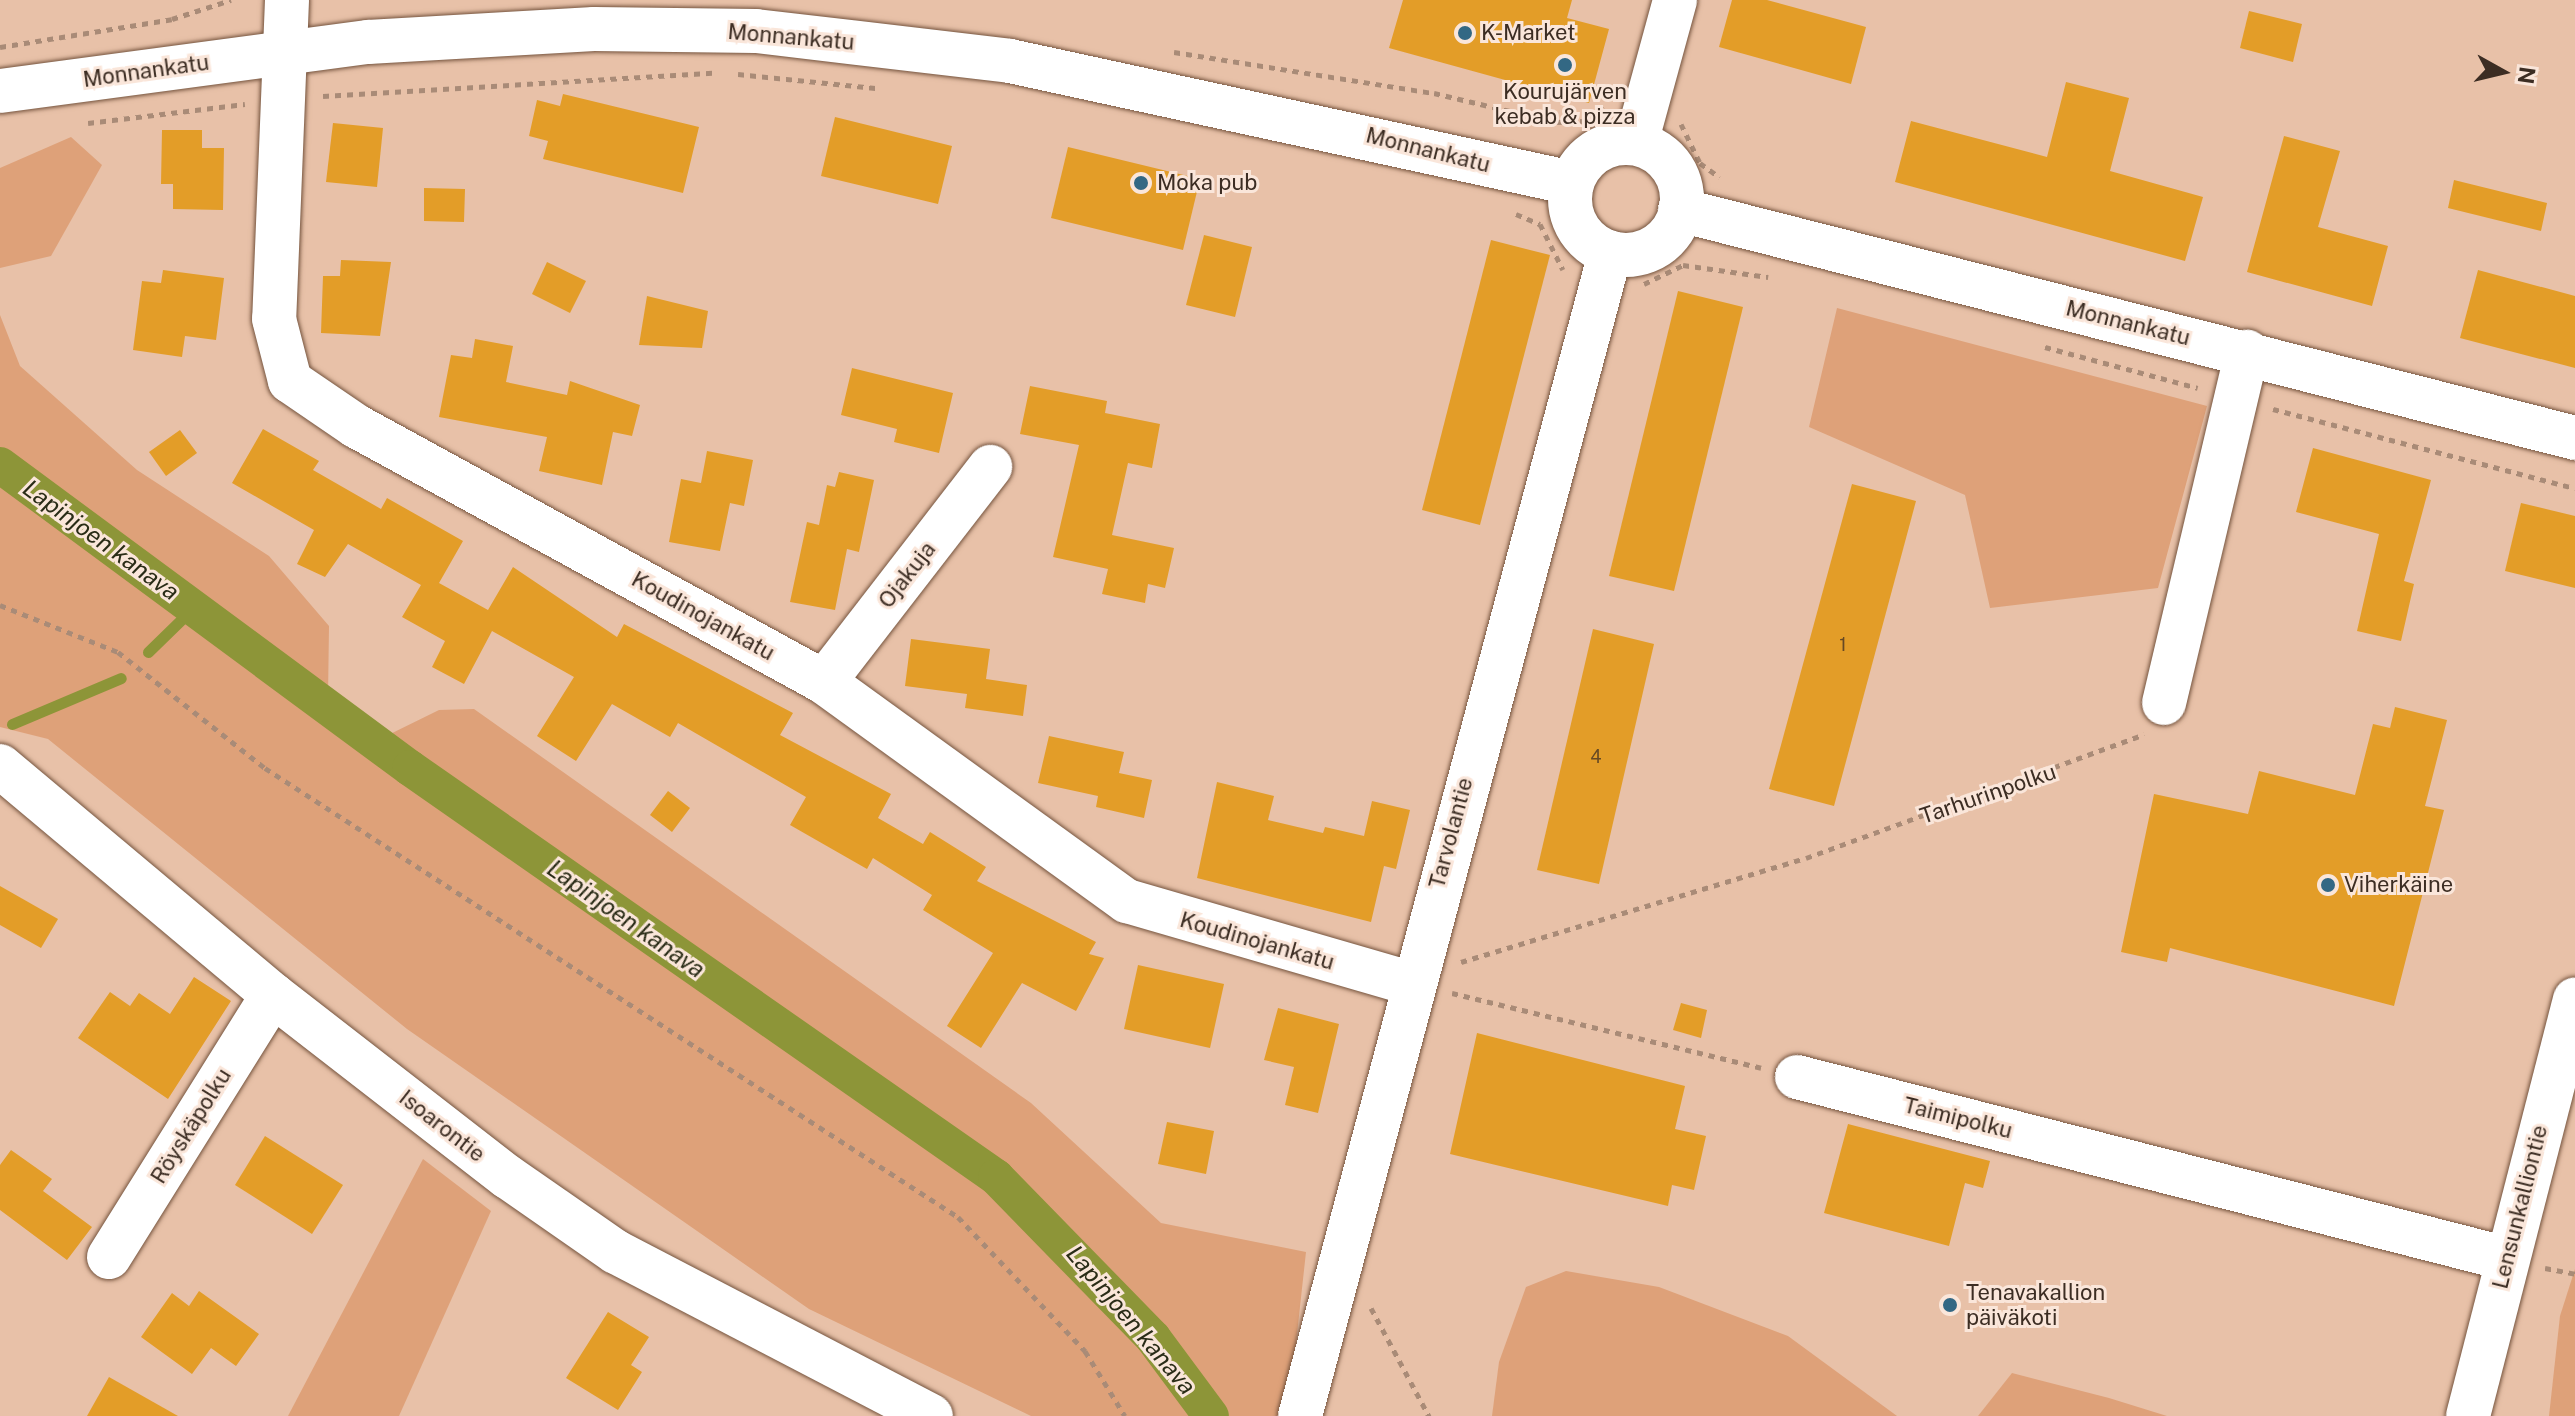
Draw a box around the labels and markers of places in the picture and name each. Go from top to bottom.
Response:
place label: K-Market [1481,20,1576,46]
marker: K-Market [1456,24,1474,42]
marker: Kourujärven kebab & pizza [1556,56,1574,74]
place label: Kourujärven kebab & pizza [1494,78,1636,130]
place label: Moka pub [1157,170,1257,196]
marker: Moka pub [1132,174,1150,192]
place label: Viherkäine [2344,872,2453,898]
marker: Viherkäine [2319,876,2337,894]
place label: Tenavakallion päiväkoti [1966,1279,2105,1330]
marker: Tenavakallion päiväkoti [1941,1296,1959,1314]

